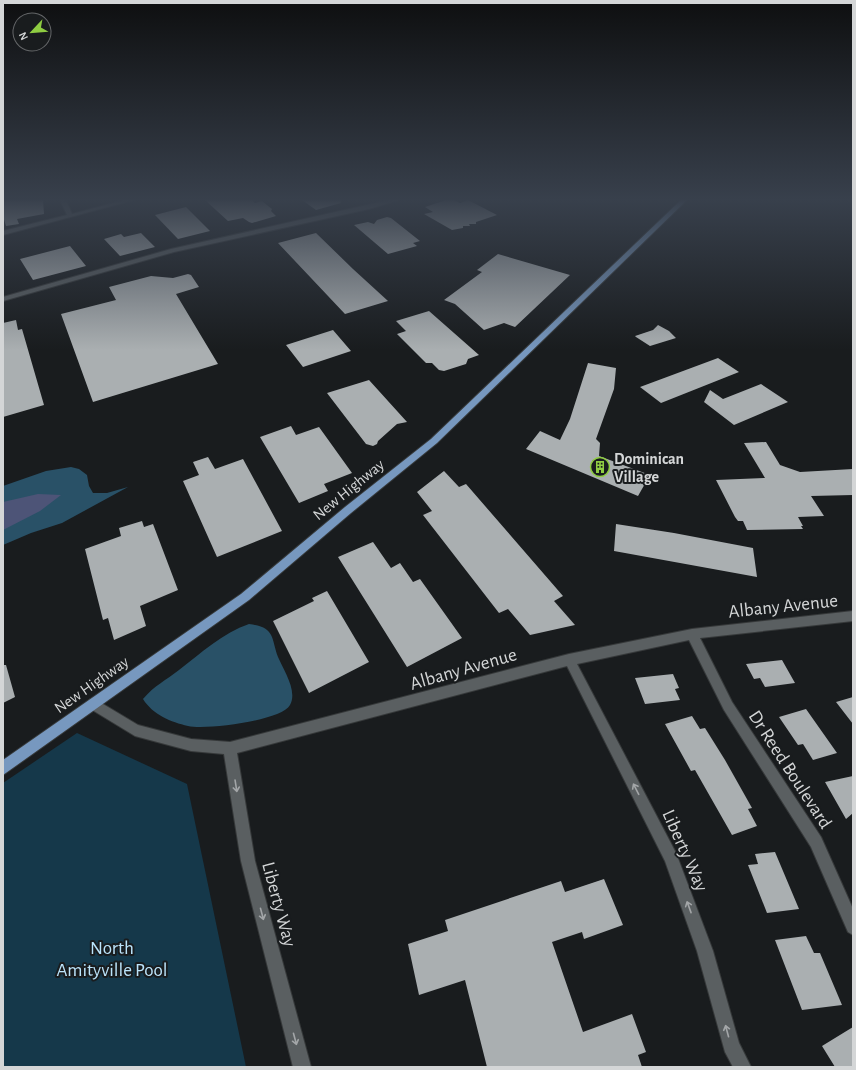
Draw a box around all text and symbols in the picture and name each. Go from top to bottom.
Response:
north arrow [12,12,52,52]
text: N [17,30,30,42]
place label: Dominican Village [614,451,684,485]
street label: New Highway [310,456,388,524]
building icon: Dominican Village [589,456,611,478]
street label: Albany Avenue [727,591,839,622]
street label: Albany Avenue [408,645,519,694]
street label: New Highway [52,653,132,717]
street label: Dr Reed Boulevard [745,707,835,832]
one-way arrow [232,779,240,792]
one-way arrow [631,783,639,795]
street label: Liberty Way [658,807,711,894]
street label: Liberty Way [258,860,299,949]
one-way arrow [684,901,692,913]
one-way arrow [259,907,266,920]
park label: North Amityville Pool [56,939,168,980]
one-way arrow [722,1025,730,1038]
one-way arrow [292,1033,299,1046]

